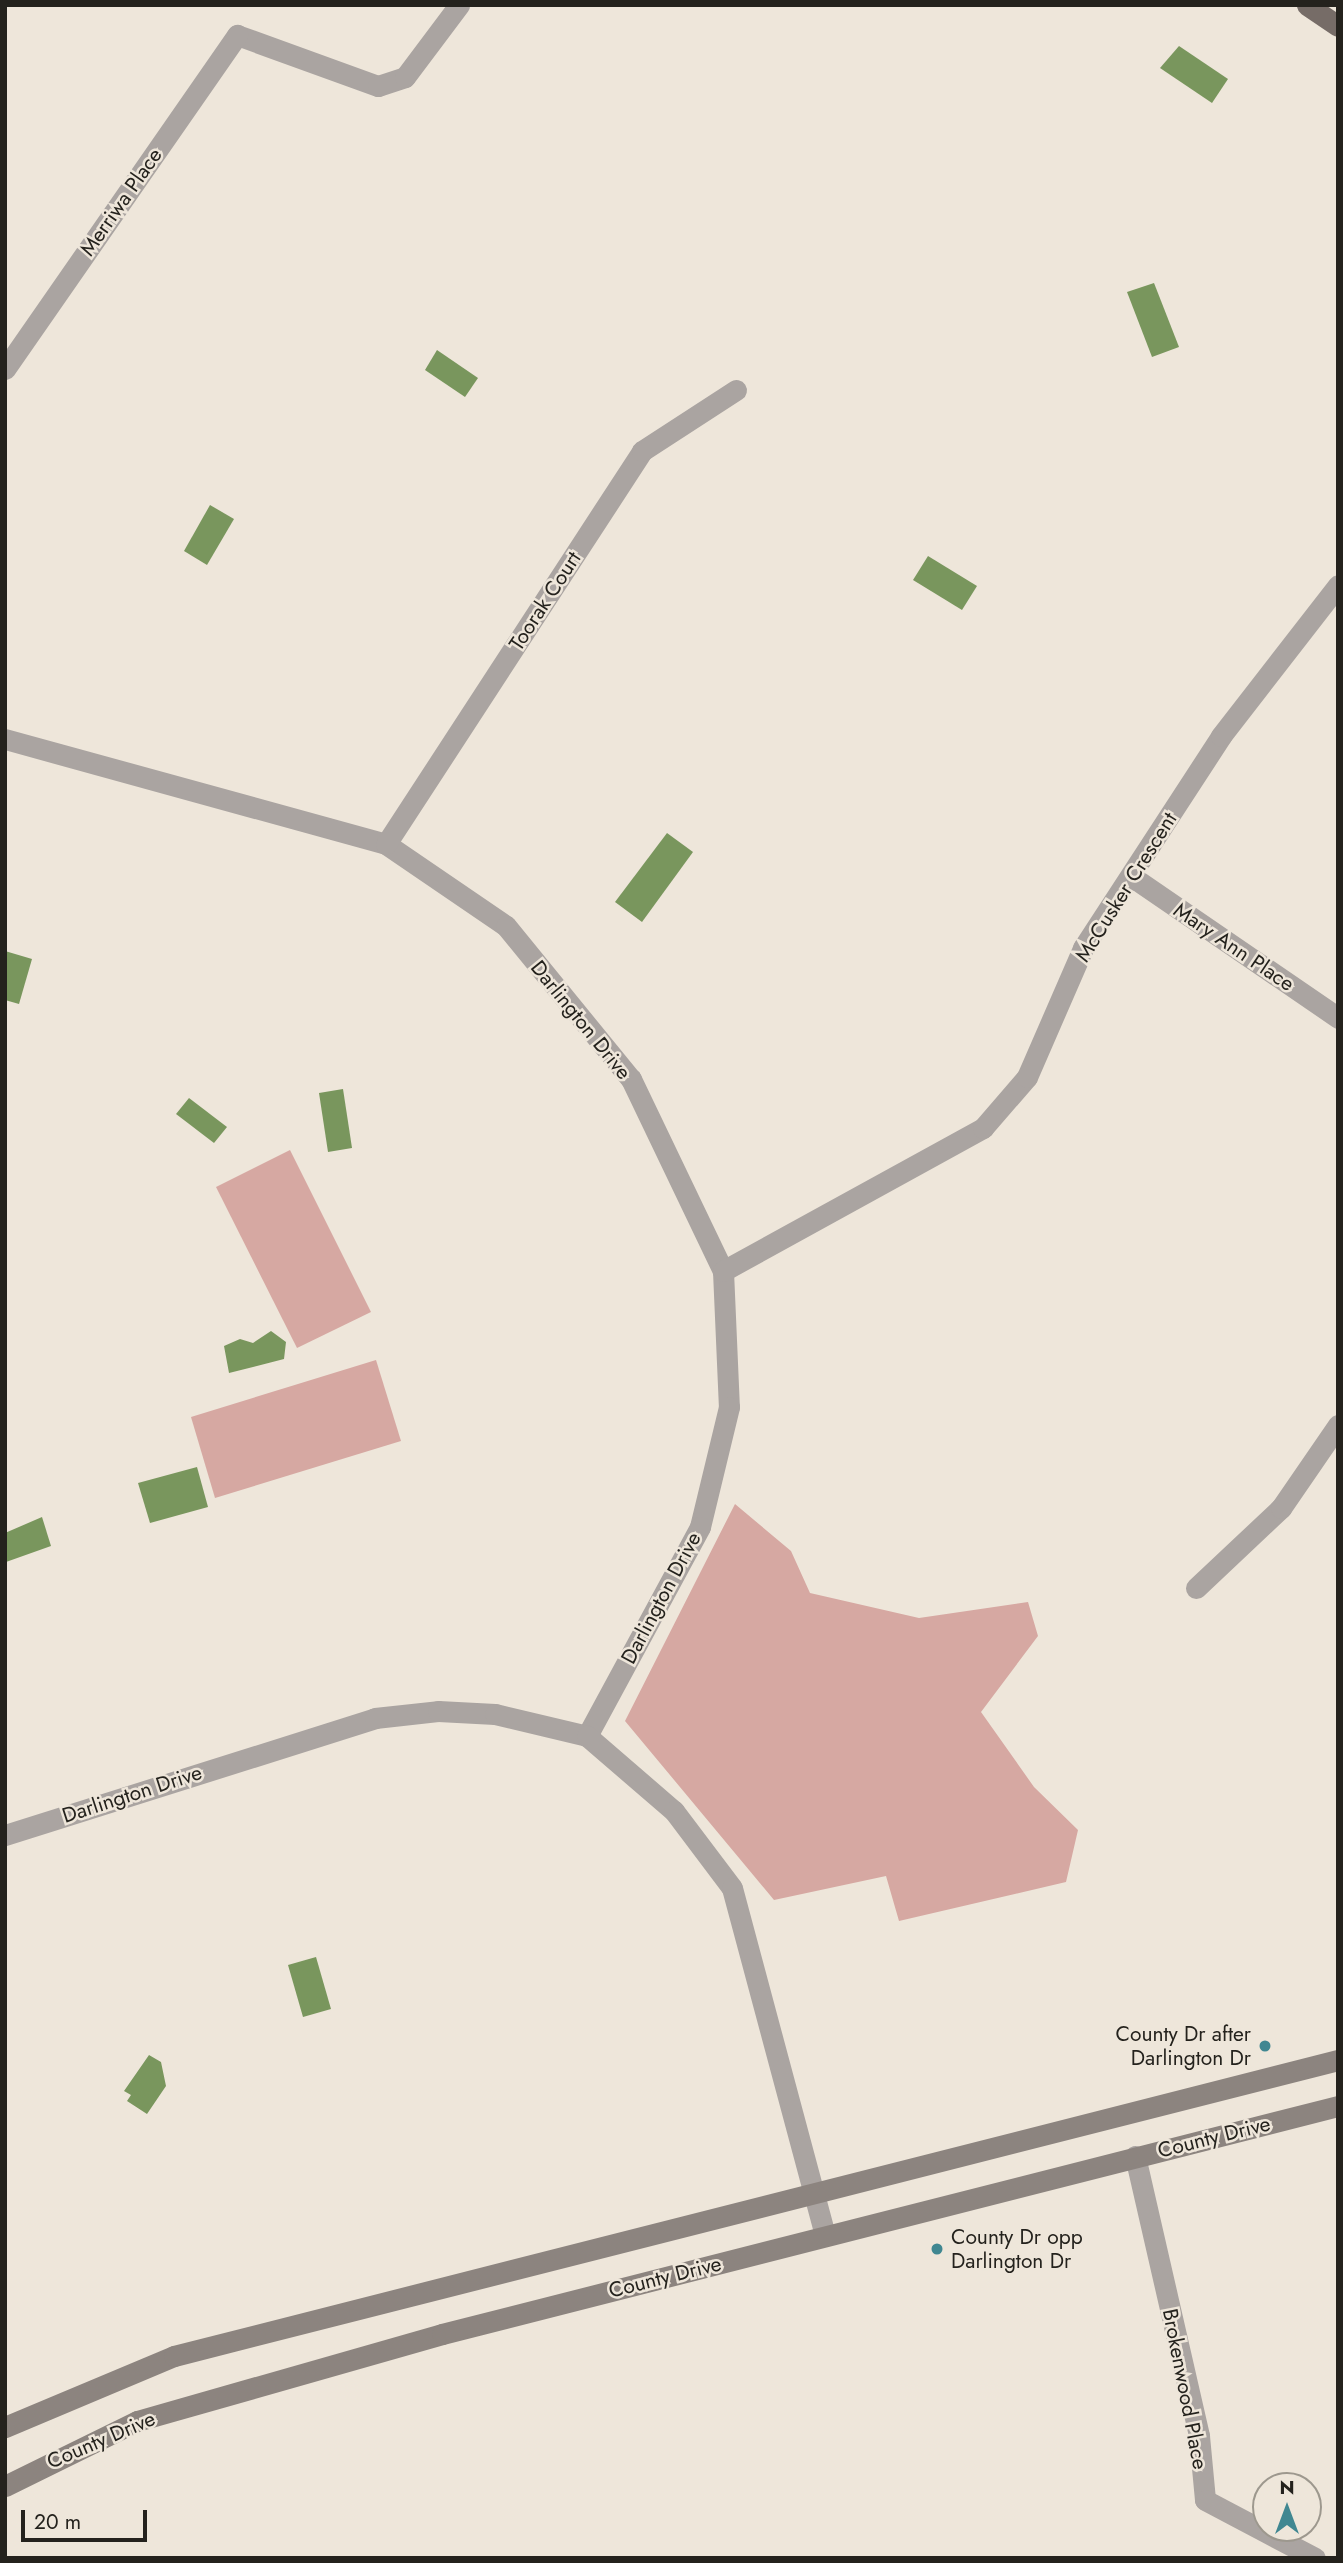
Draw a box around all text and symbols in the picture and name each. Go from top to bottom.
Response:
street label: Merriwa Place [75,143,167,261]
street label: Toorak Court [504,547,586,655]
street label: McCusker Crescent [1070,808,1182,966]
street label: Mary Ann Place [1169,897,1299,997]
street label: Darlington Drive [525,956,637,1084]
street label: Darlington Drive [616,1528,706,1668]
street label: Darlington Drive [59,1760,205,1828]
place label: County Dr after Darlington Dr [1116,2021,1251,2071]
marker: County Dr after Darlington Dr [1257,2038,1273,2054]
street label: County Drive [1155,2111,1273,2163]
place label: County Dr opp Darlington Dr [951,2224,1083,2274]
marker: County Dr opp Darlington Dr [929,2241,945,2257]
street label: County Drive [606,2251,724,2303]
street label: Brokenwood Place [1157,2306,1213,2472]
street label: County Drive [43,2406,159,2474]
north arrow [1252,2472,1322,2542]
text: N [1279,2474,1295,2501]
scale bar [24,2496,150,2540]
text: 20 m [34,2507,81,2537]

